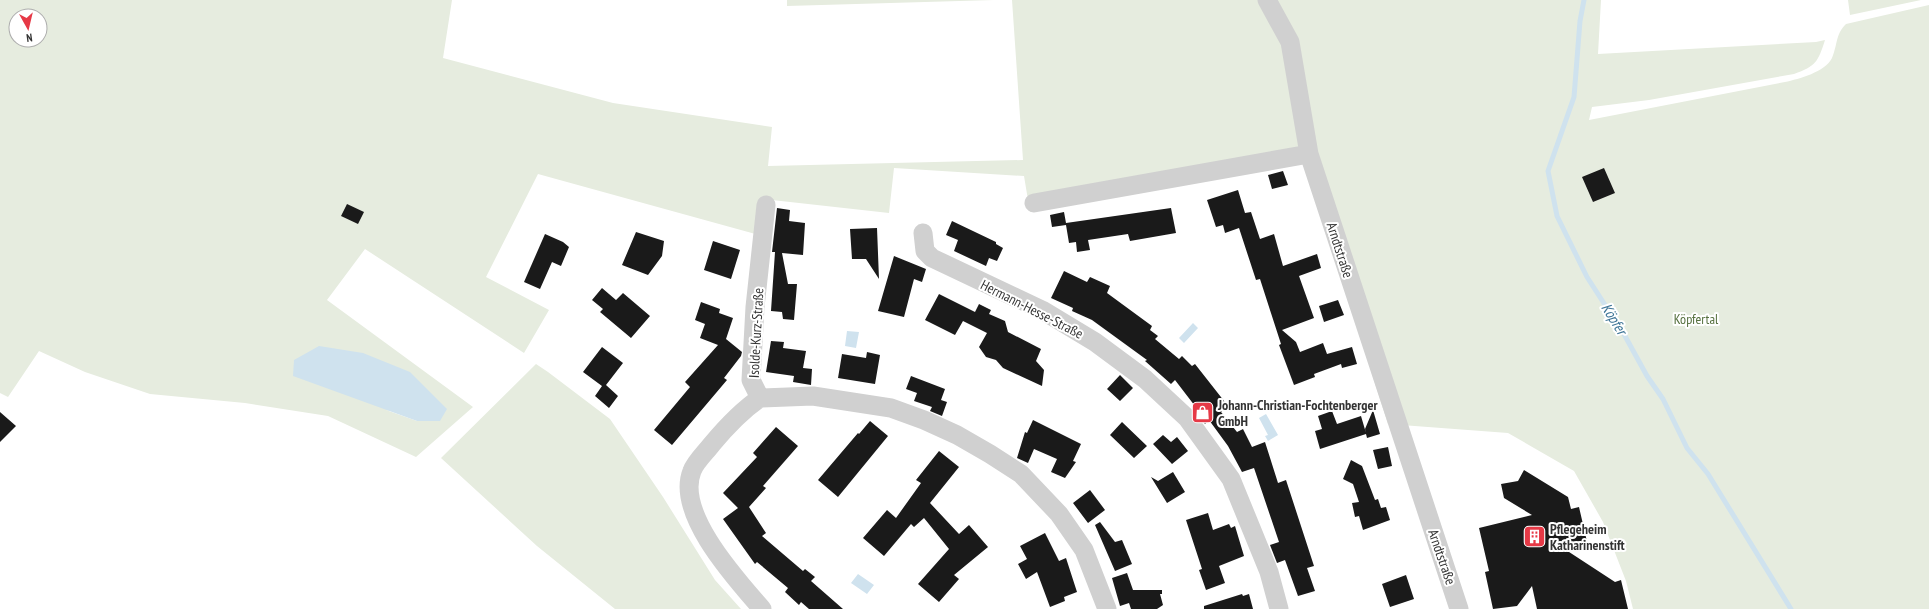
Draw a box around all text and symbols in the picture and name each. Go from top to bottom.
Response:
north arrow [8,8,48,48]
text: N [25,31,33,45]
street label: Arndtstraße [1323,220,1357,280]
street label: Hermann-Hesse-Straße [978,275,1086,343]
street label: Isolde-Kurz-Straße [745,287,767,379]
water label: Köpfer [1597,299,1632,340]
park label: Köpfertal [1674,310,1719,328]
place label: Johann-Christian-Fochtenberger GmbH [1217,396,1379,430]
shop icon: Johann-Christian-Fochtenberger GmbH [1189,400,1215,426]
place label: Pflegeheim Katharinenstift [1550,520,1625,554]
building icon: Pflegeheim Katharinenstift [1521,524,1547,550]
street label: Arndtstraße [1424,527,1460,587]

